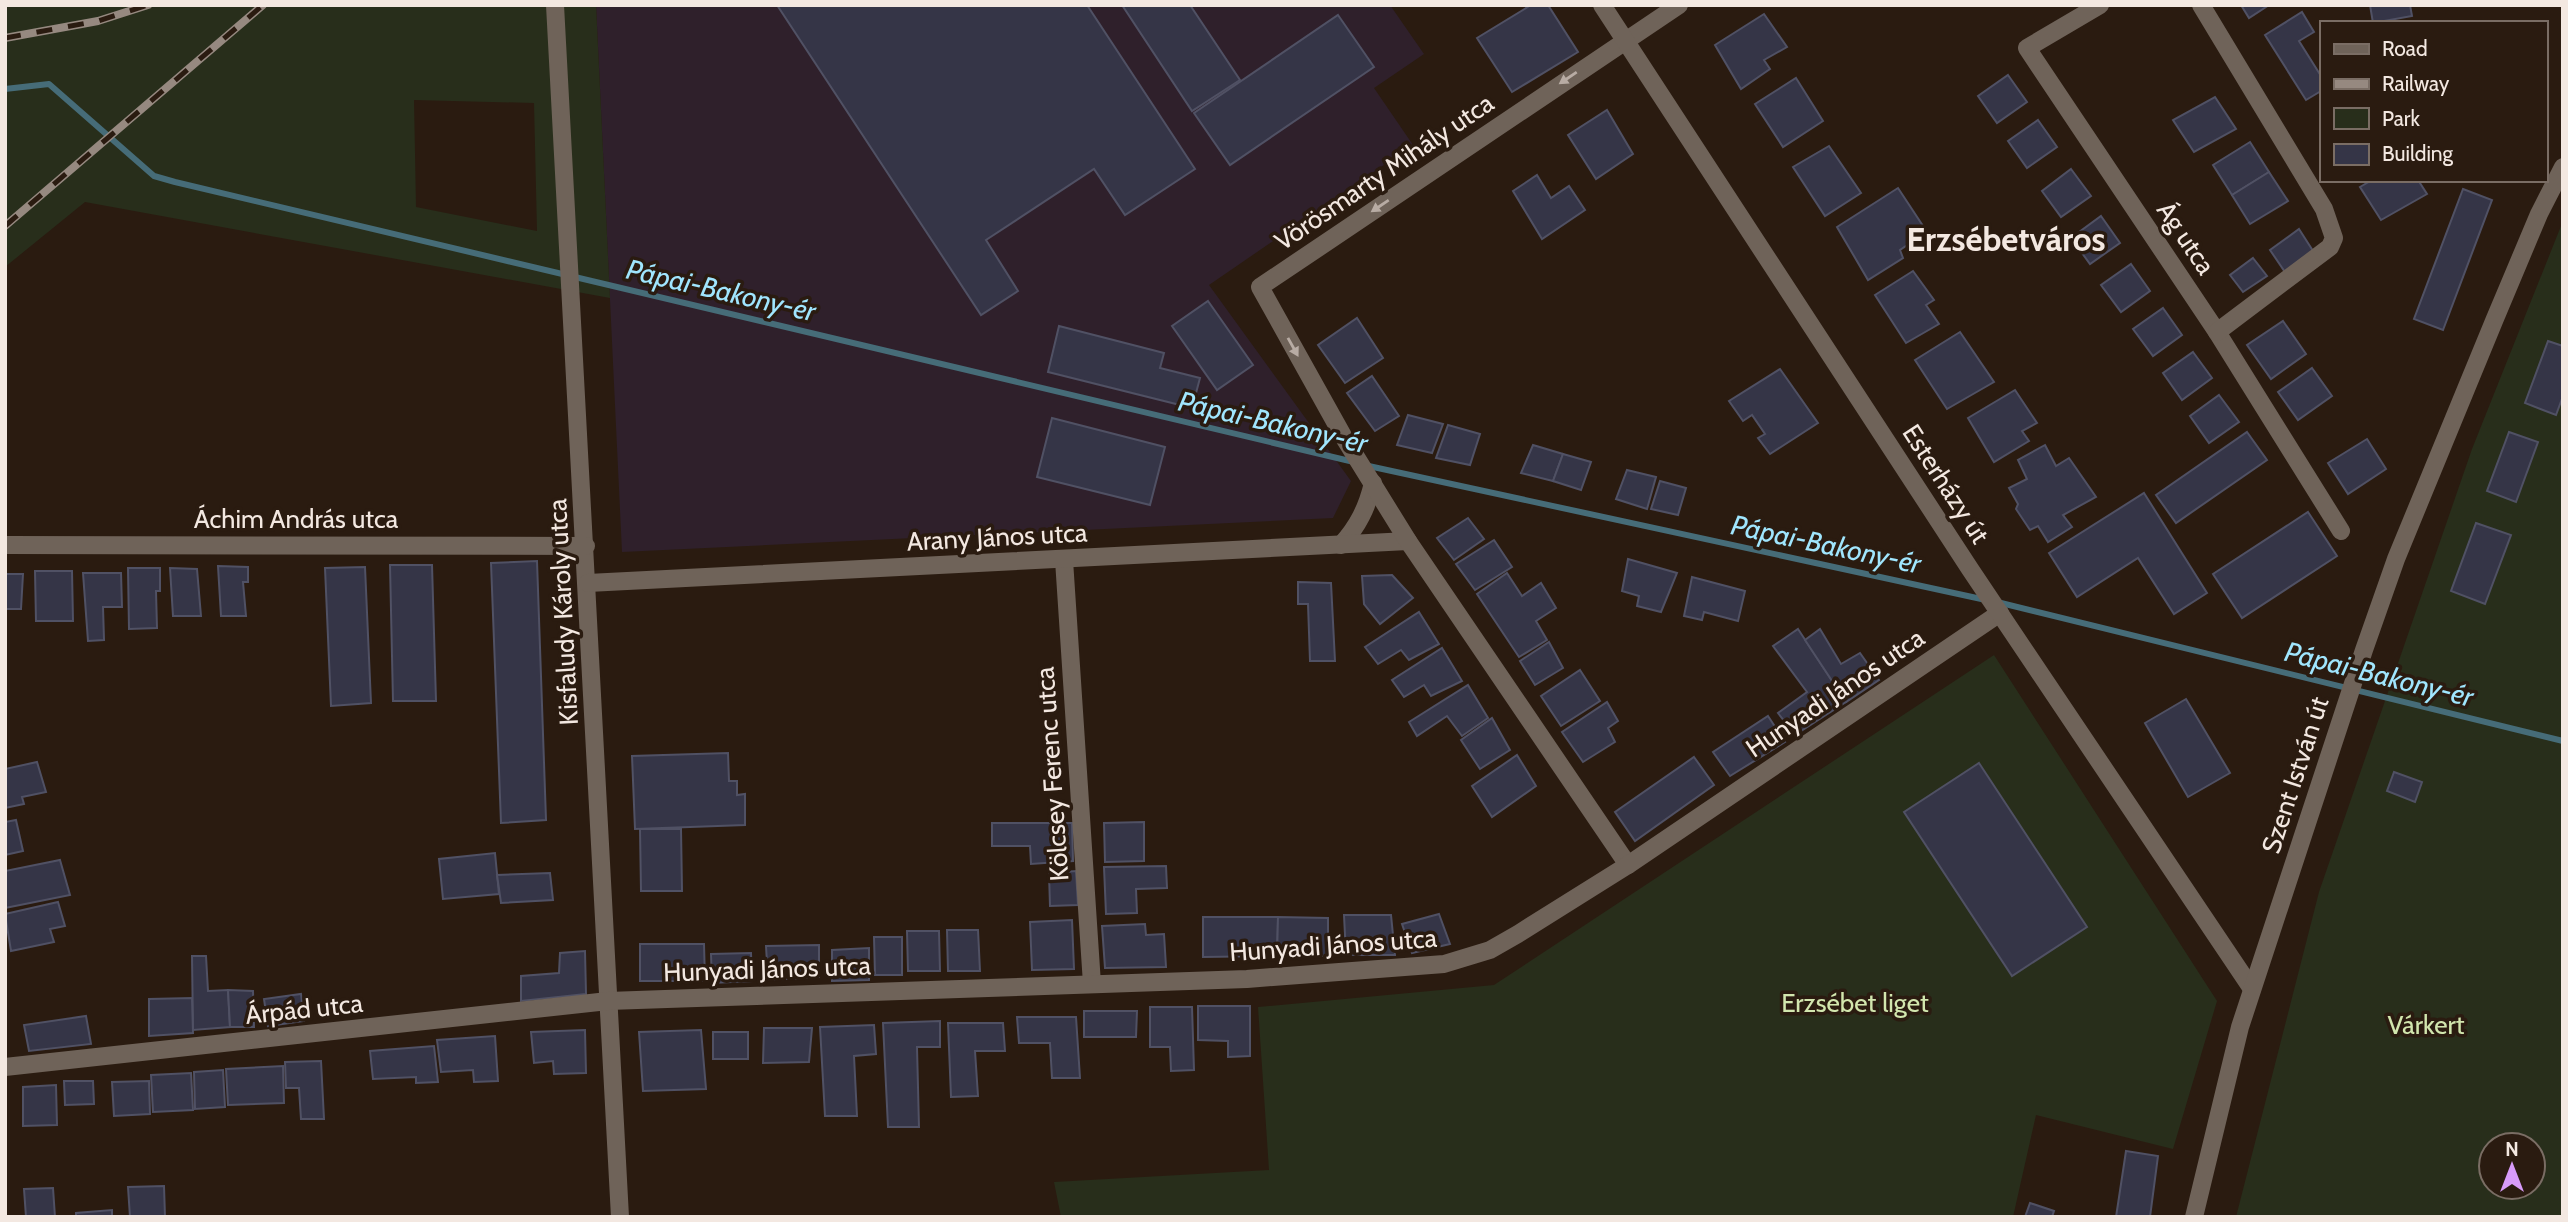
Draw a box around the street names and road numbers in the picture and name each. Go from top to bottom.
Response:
street label: Vörösmarty Mihály utca [1268,87,1500,257]
street label: Ág utca [2150,195,2222,281]
street label: Esterházy út [1896,418,1996,550]
street label: Kisfaludy Károly utca [541,497,585,726]
street label: Áchim András utca [194,503,399,535]
street label: Arany János utca [906,516,1089,558]
street label: Hunyadi János utca [1740,621,1931,764]
street label: Kölcsey Ferenc utca [1029,665,1075,882]
street label: Szent István út [2255,692,2335,857]
street label: Hunyadi János utca [1228,922,1438,968]
street label: Hunyadi János utca [663,949,872,989]
street label: Árpád utca [244,987,365,1031]

